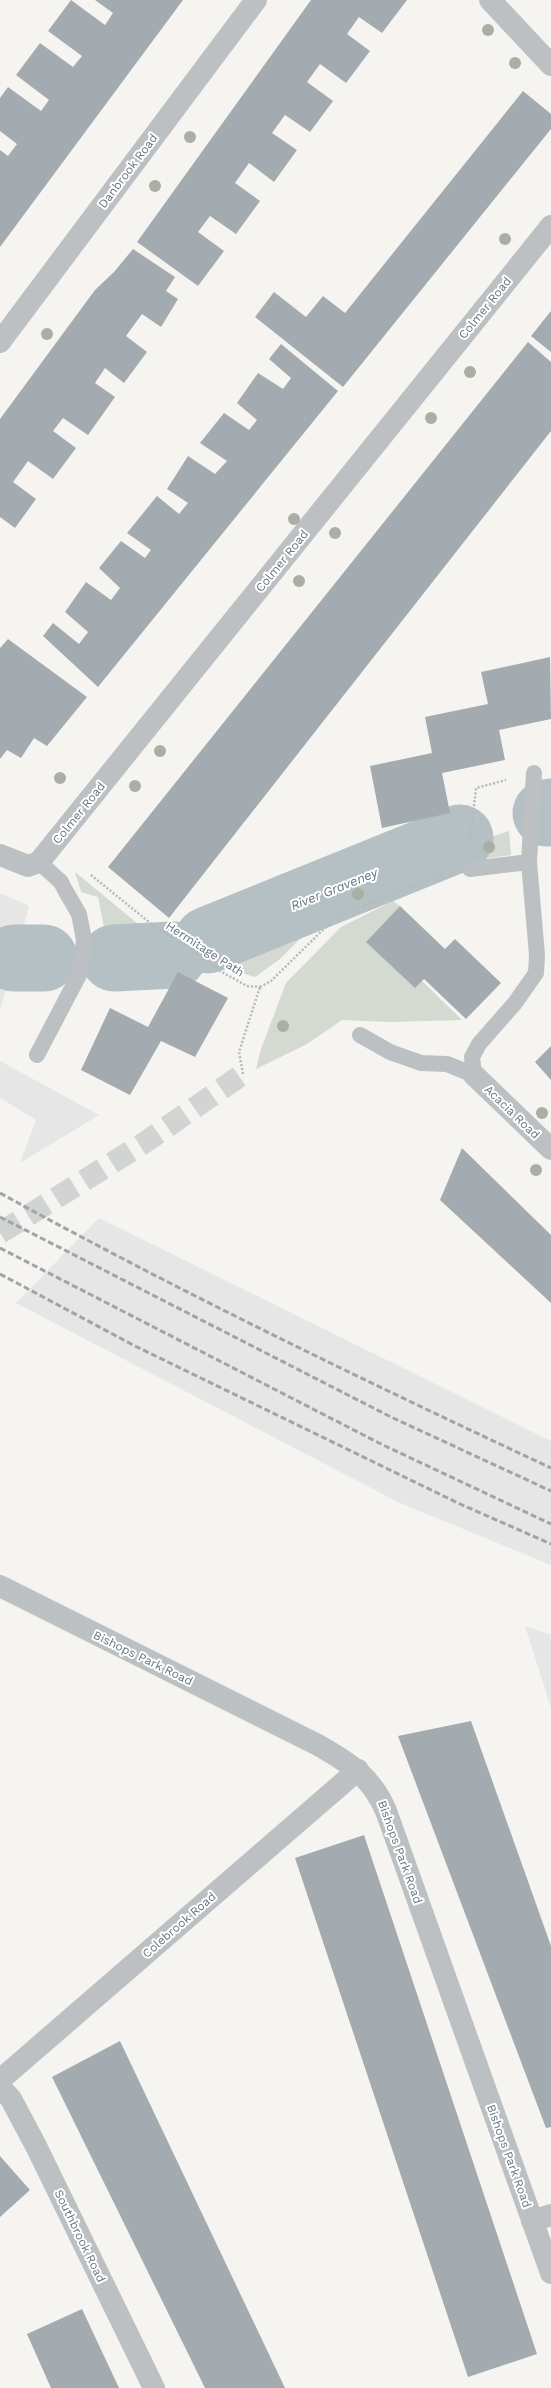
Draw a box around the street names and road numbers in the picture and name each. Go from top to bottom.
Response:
street label: Danbrook Road [95,131,161,211]
street label: Colmer Road [456,274,514,342]
street label: Colmer Road [253,527,311,595]
street label: Colmer Road [50,779,108,847]
street label: Hermitage Path [163,918,247,980]
street label: Acacia Road [482,1082,542,1142]
street label: Bishops Park Road [91,1628,195,1688]
street label: Bishops Park Road [375,1798,425,1906]
street label: Colebrook Road [139,1889,219,1961]
street label: Bishops Park Road [484,2102,534,2210]
street label: Southbrook Road [52,2187,108,2285]

